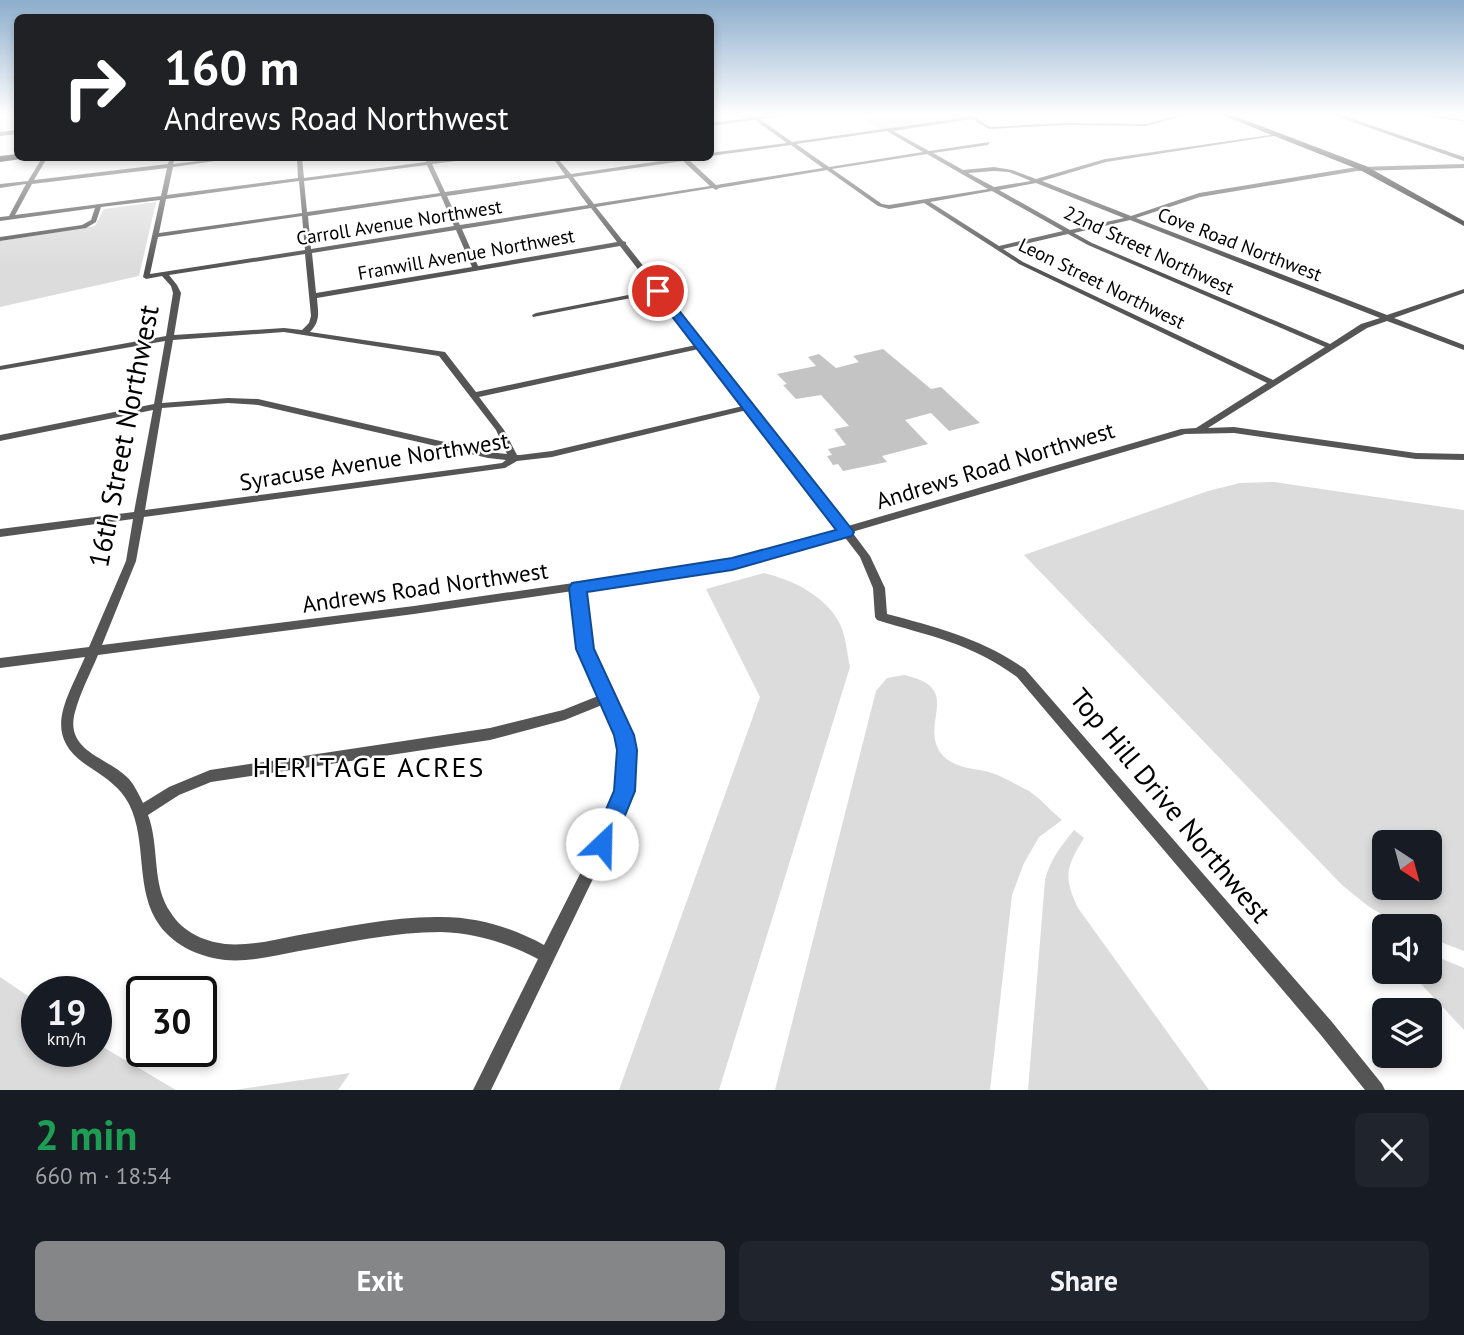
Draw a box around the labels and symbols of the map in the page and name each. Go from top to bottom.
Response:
street label: Carroll Avenue Northwest [295,194,504,250]
street label: 22nd Street Northwest [1060,200,1238,300]
street label: Cove Road Northwest [1155,202,1326,287]
street label: Franwill Avenue Northwest [356,223,577,285]
street label: Leon Street Northwest [1015,232,1190,334]
pin [628,261,688,321]
street label: 16th Street Northwest [79,301,167,570]
street label: Andrews Road Northwest [872,415,1118,515]
street label: Syracuse Avenue Northwest [237,425,511,497]
street label: Andrews Road Northwest [300,555,550,619]
street label: Top Hill Drive Northwest [1062,680,1280,930]
district label: HERITAGE ACRES [253,748,485,785]
position arrow [565,807,639,881]
north arrow [1372,830,1442,900]
speed limit sign: 30 [126,976,217,1067]

